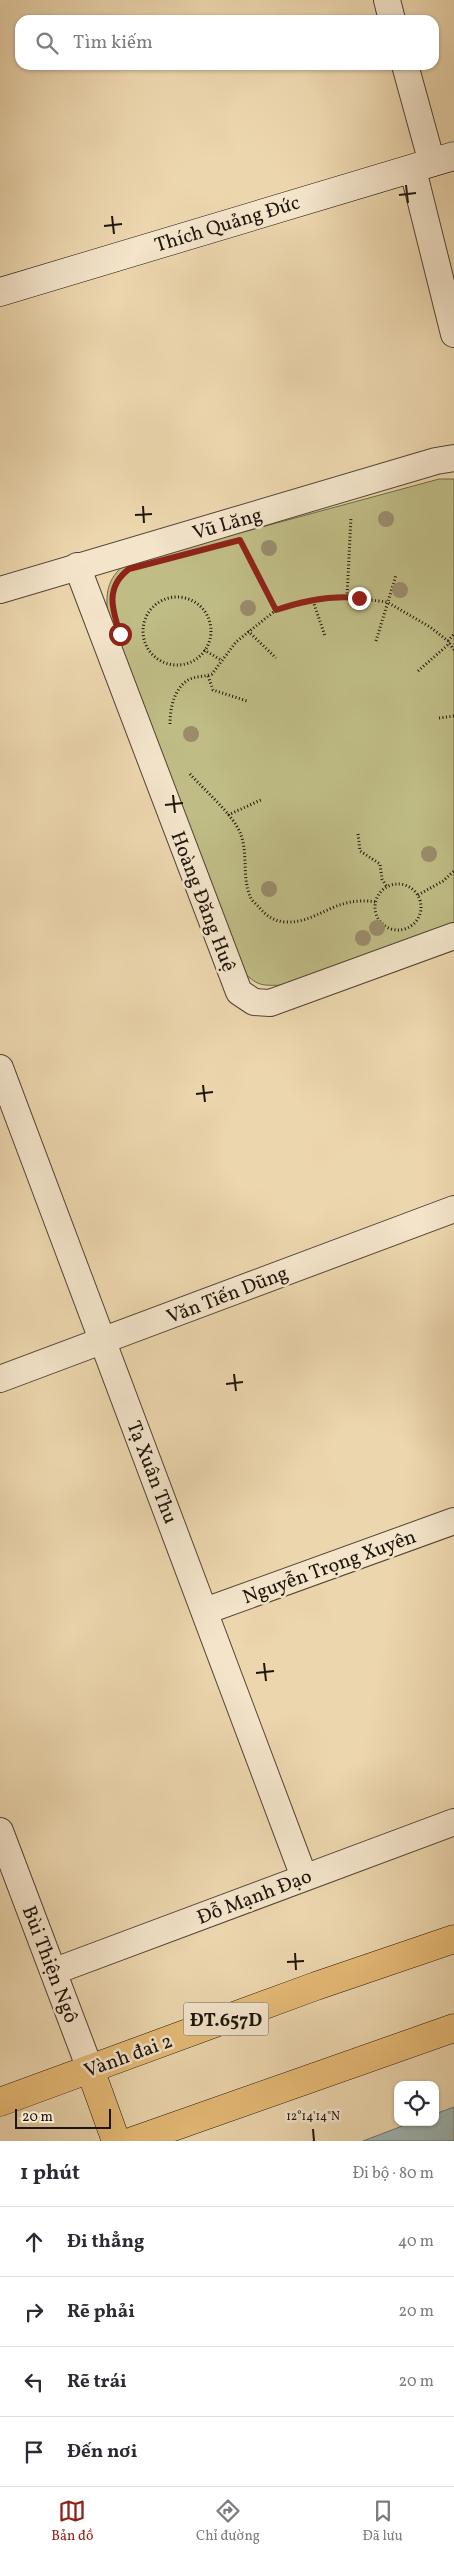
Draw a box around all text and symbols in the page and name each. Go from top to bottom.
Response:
search box [15,15,439,70]
icon: search [33,29,61,57]
text: Tìm kiếm [73,30,153,56]
street label: Thích Quảng Đức [151,189,304,260]
street label: Vũ Lăng [189,502,266,548]
route end [348,587,371,610]
route start [109,623,132,646]
street label: Hoàng Đăng Huệ [162,827,242,976]
street label: Văn Tiến Dũng [163,1260,293,1332]
street label: Tạ Xuân Thu [119,1417,184,1528]
street label: Nguyễn Trọng Xuyên [239,1523,420,1612]
street label: Đỗ Mạnh Đạo [193,1863,316,1933]
street label: Bùi Thiện Ngô [14,1902,84,2027]
road number: ĐT.657D [184,2002,268,2036]
street label: Vành đai 2 [80,2028,177,2086]
map controls [394,2081,439,2126]
button: locate [394,2081,439,2126]
scale bar [15,2106,111,2129]
text: 20 m [22,2108,53,2127]
text: 12°14'14"N [286,2109,340,2125]
text: 1 phút [20,2159,80,2188]
text: Đi bộ · 80 m [352,2163,434,2185]
icon: ahead [20,2228,48,2256]
text: Đi thẳng [67,2229,144,2255]
text: 40 m [398,2231,434,2253]
icon: right [20,2298,48,2326]
text: Rẽ phải [67,2299,135,2325]
text: 20 m [399,2301,434,2323]
icon: left [20,2368,48,2396]
text: Rẽ trái [67,2369,127,2395]
text: 20 m [399,2371,434,2393]
icon: arrive [20,2438,48,2466]
text: Đến nơi [67,2439,137,2465]
tab: Bản đồ [51,2497,93,2546]
tab: Chỉ đường [196,2497,260,2546]
tab: Đã lưu [362,2497,403,2546]

